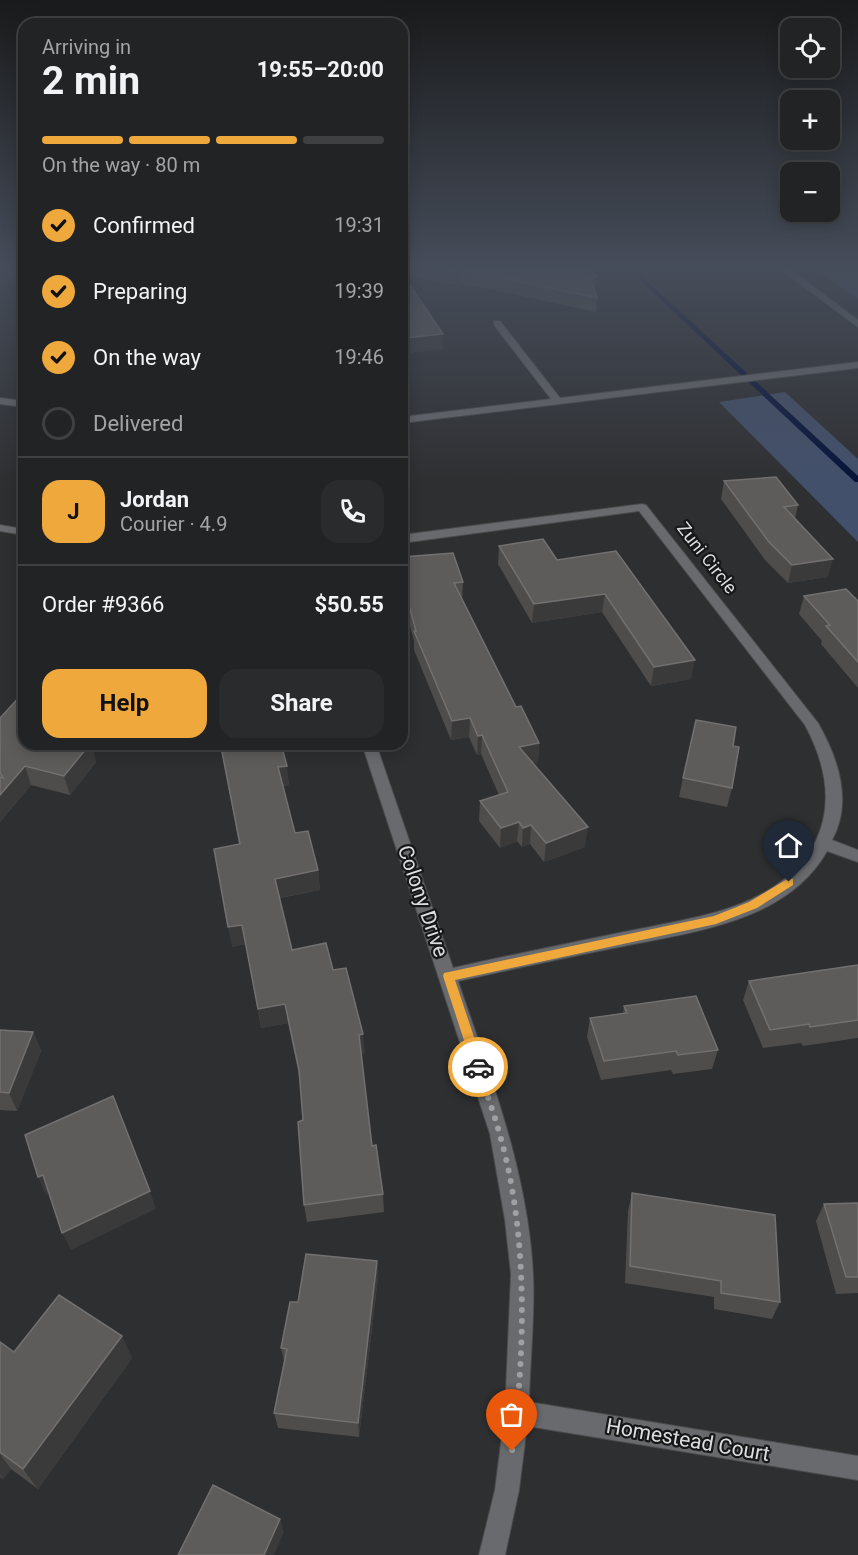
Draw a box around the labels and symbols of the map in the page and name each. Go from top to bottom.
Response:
street label: Zuni Circle [673,518,742,598]
pin [763,820,814,882]
street label: Colony Drive [393,842,453,960]
courier [448,1037,508,1097]
pin [486,1389,537,1451]
street label: Homestead Court [604,1414,772,1466]

